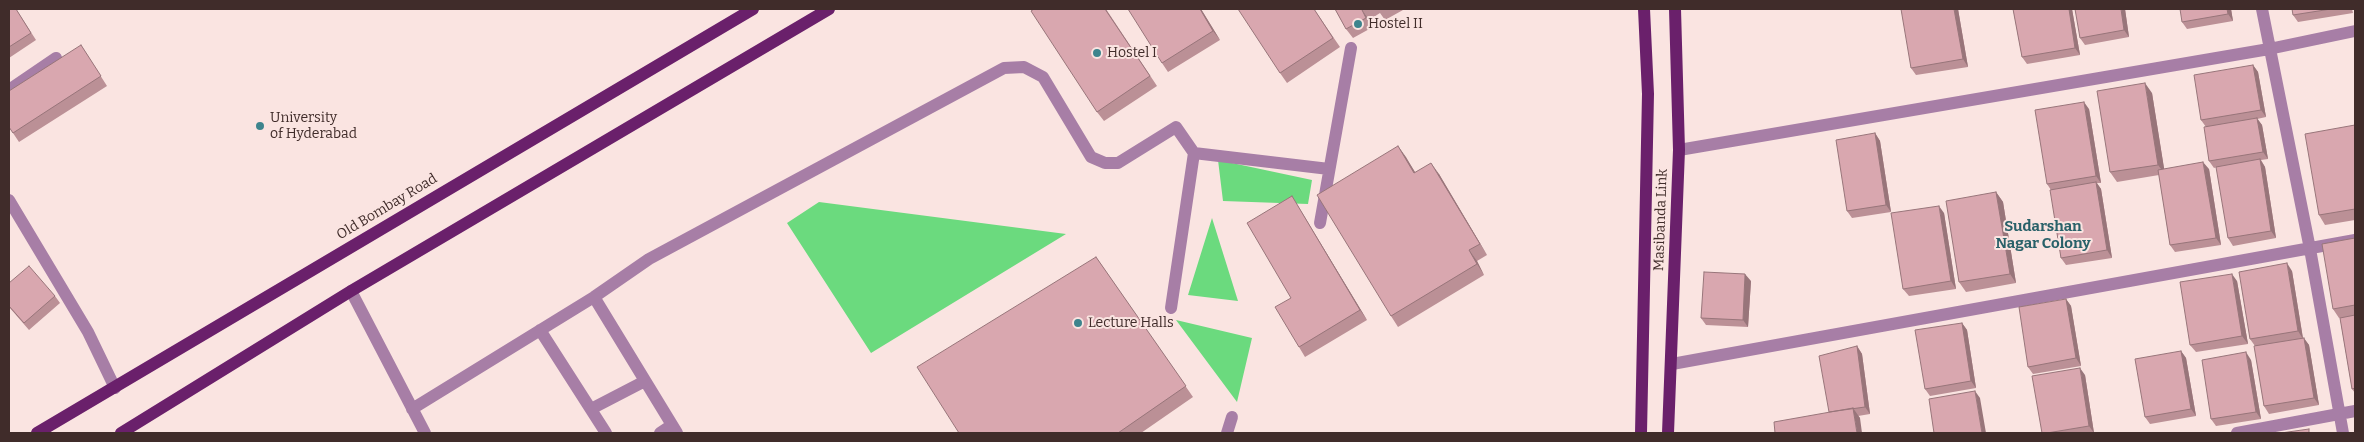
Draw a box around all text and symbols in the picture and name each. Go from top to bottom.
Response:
place label: Hostel II [1368,16,1423,32]
marker: Hostel II [1352,18,1364,30]
place label: Hostel I [1107,45,1157,61]
marker: Hostel I [1091,47,1103,59]
place label: University of Hyderabad [270,110,357,142]
marker: University of Hyderabad [254,120,266,132]
street label: Masibanda Link [1651,169,1671,271]
street label: Old Bombay Road [334,170,440,244]
district label: Sudarshan Nagar Colony [1995,218,2091,253]
place label: Lecture Halls [1088,315,1174,331]
marker: Lecture Halls [1072,317,1084,329]

